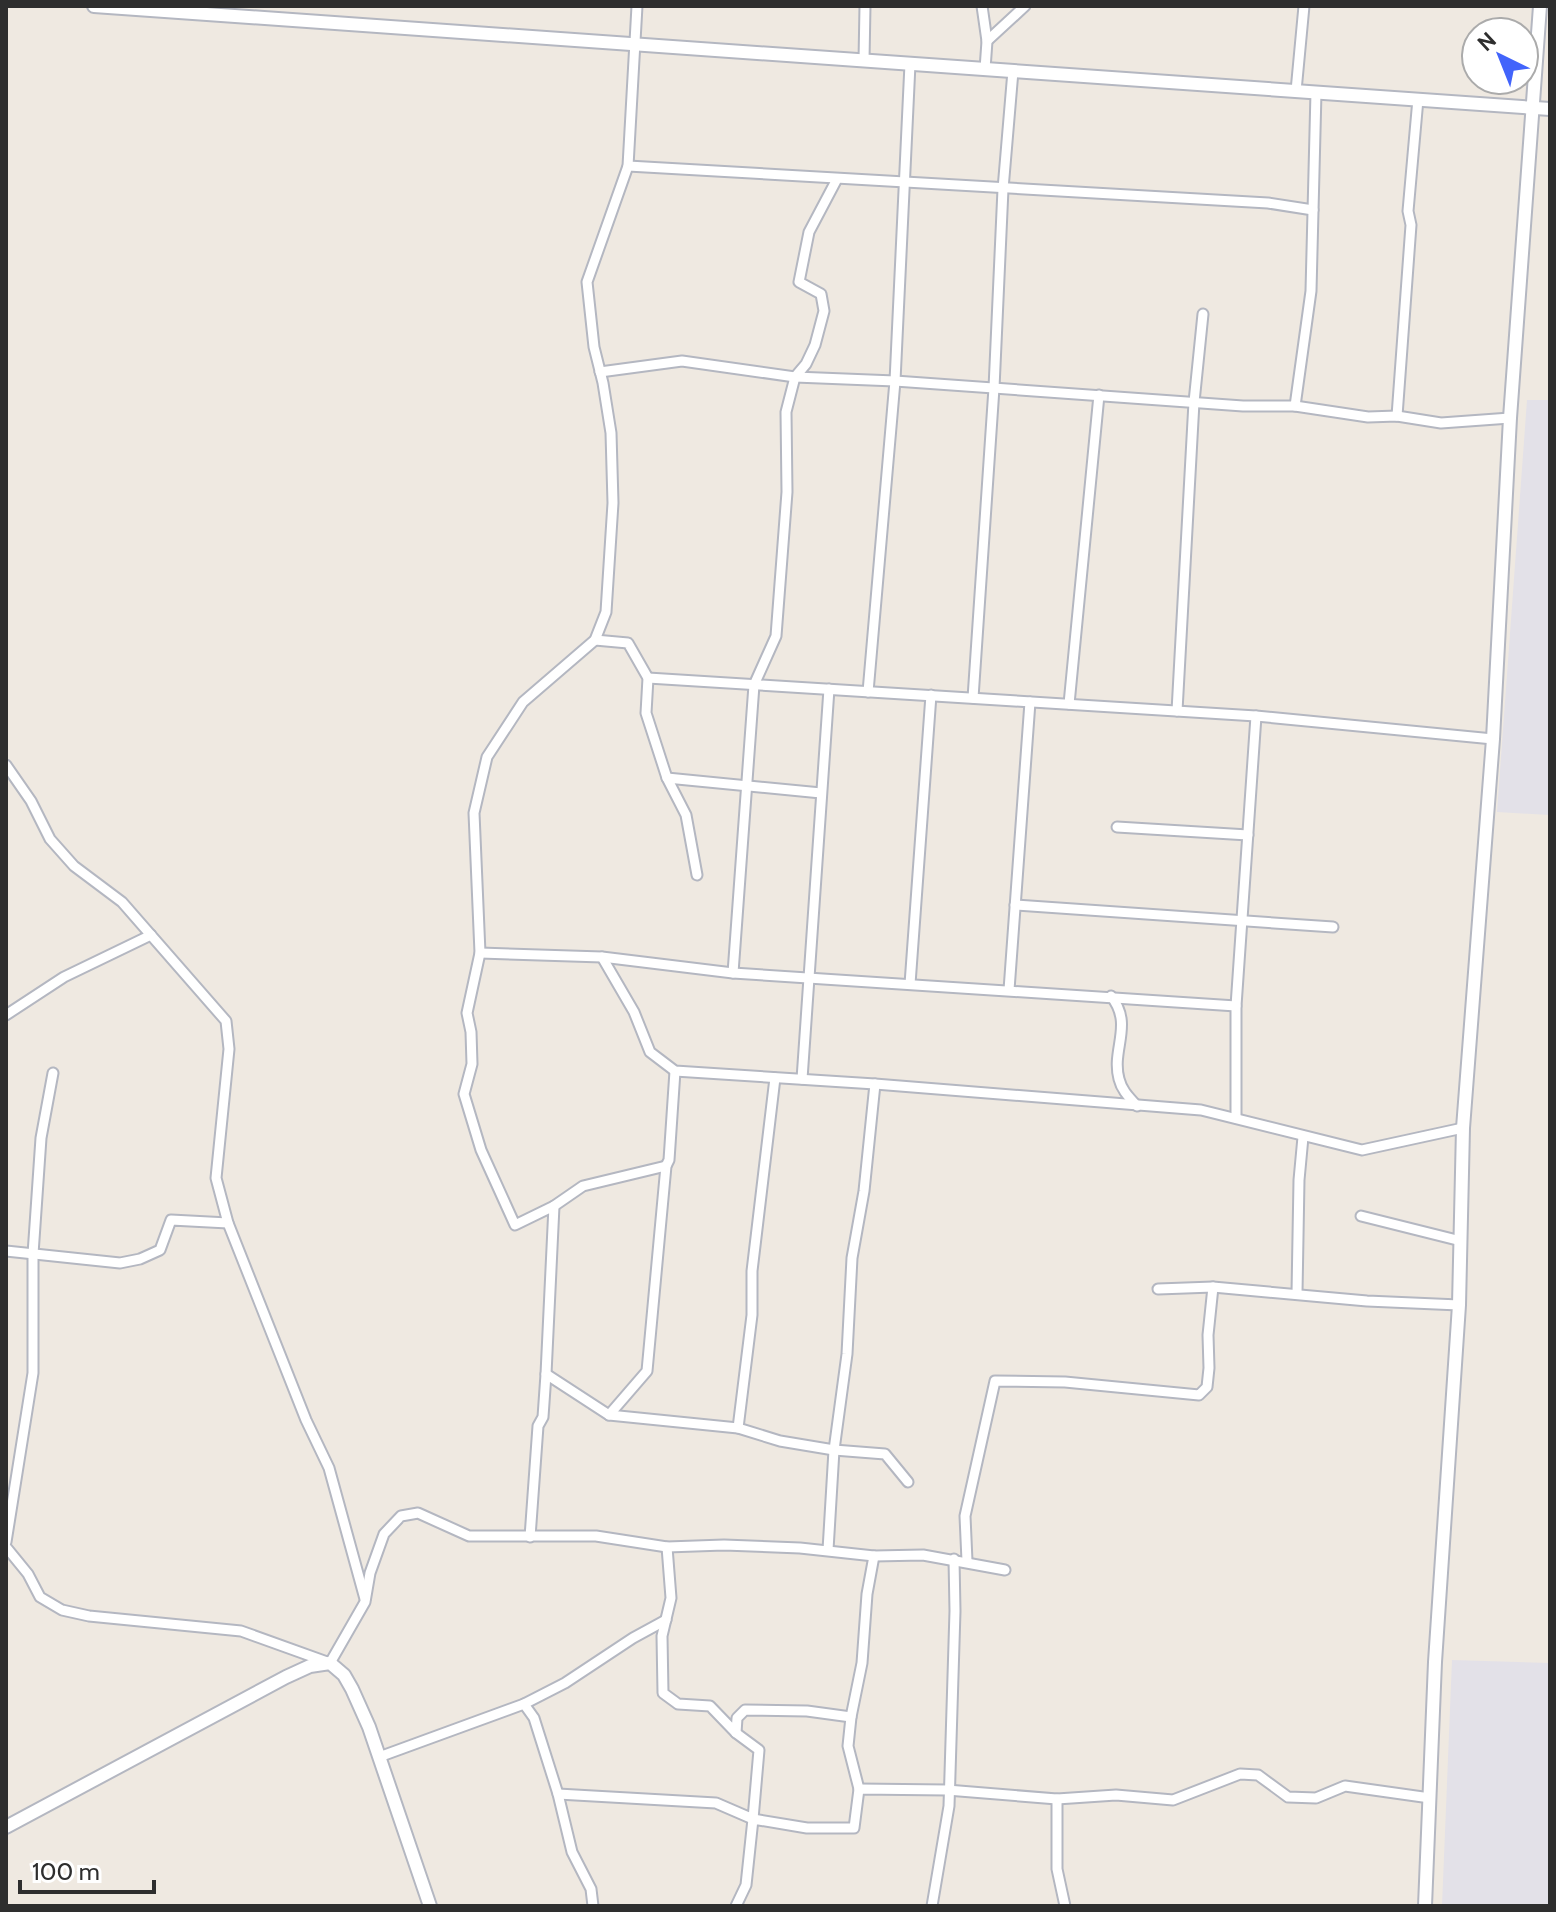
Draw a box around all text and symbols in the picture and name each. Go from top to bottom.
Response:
north arrow [1460,16,1540,96]
text: N [1472,27,1502,57]
scale bar [20,1844,154,1894]
text: 100 m [32,1857,100,1886]

